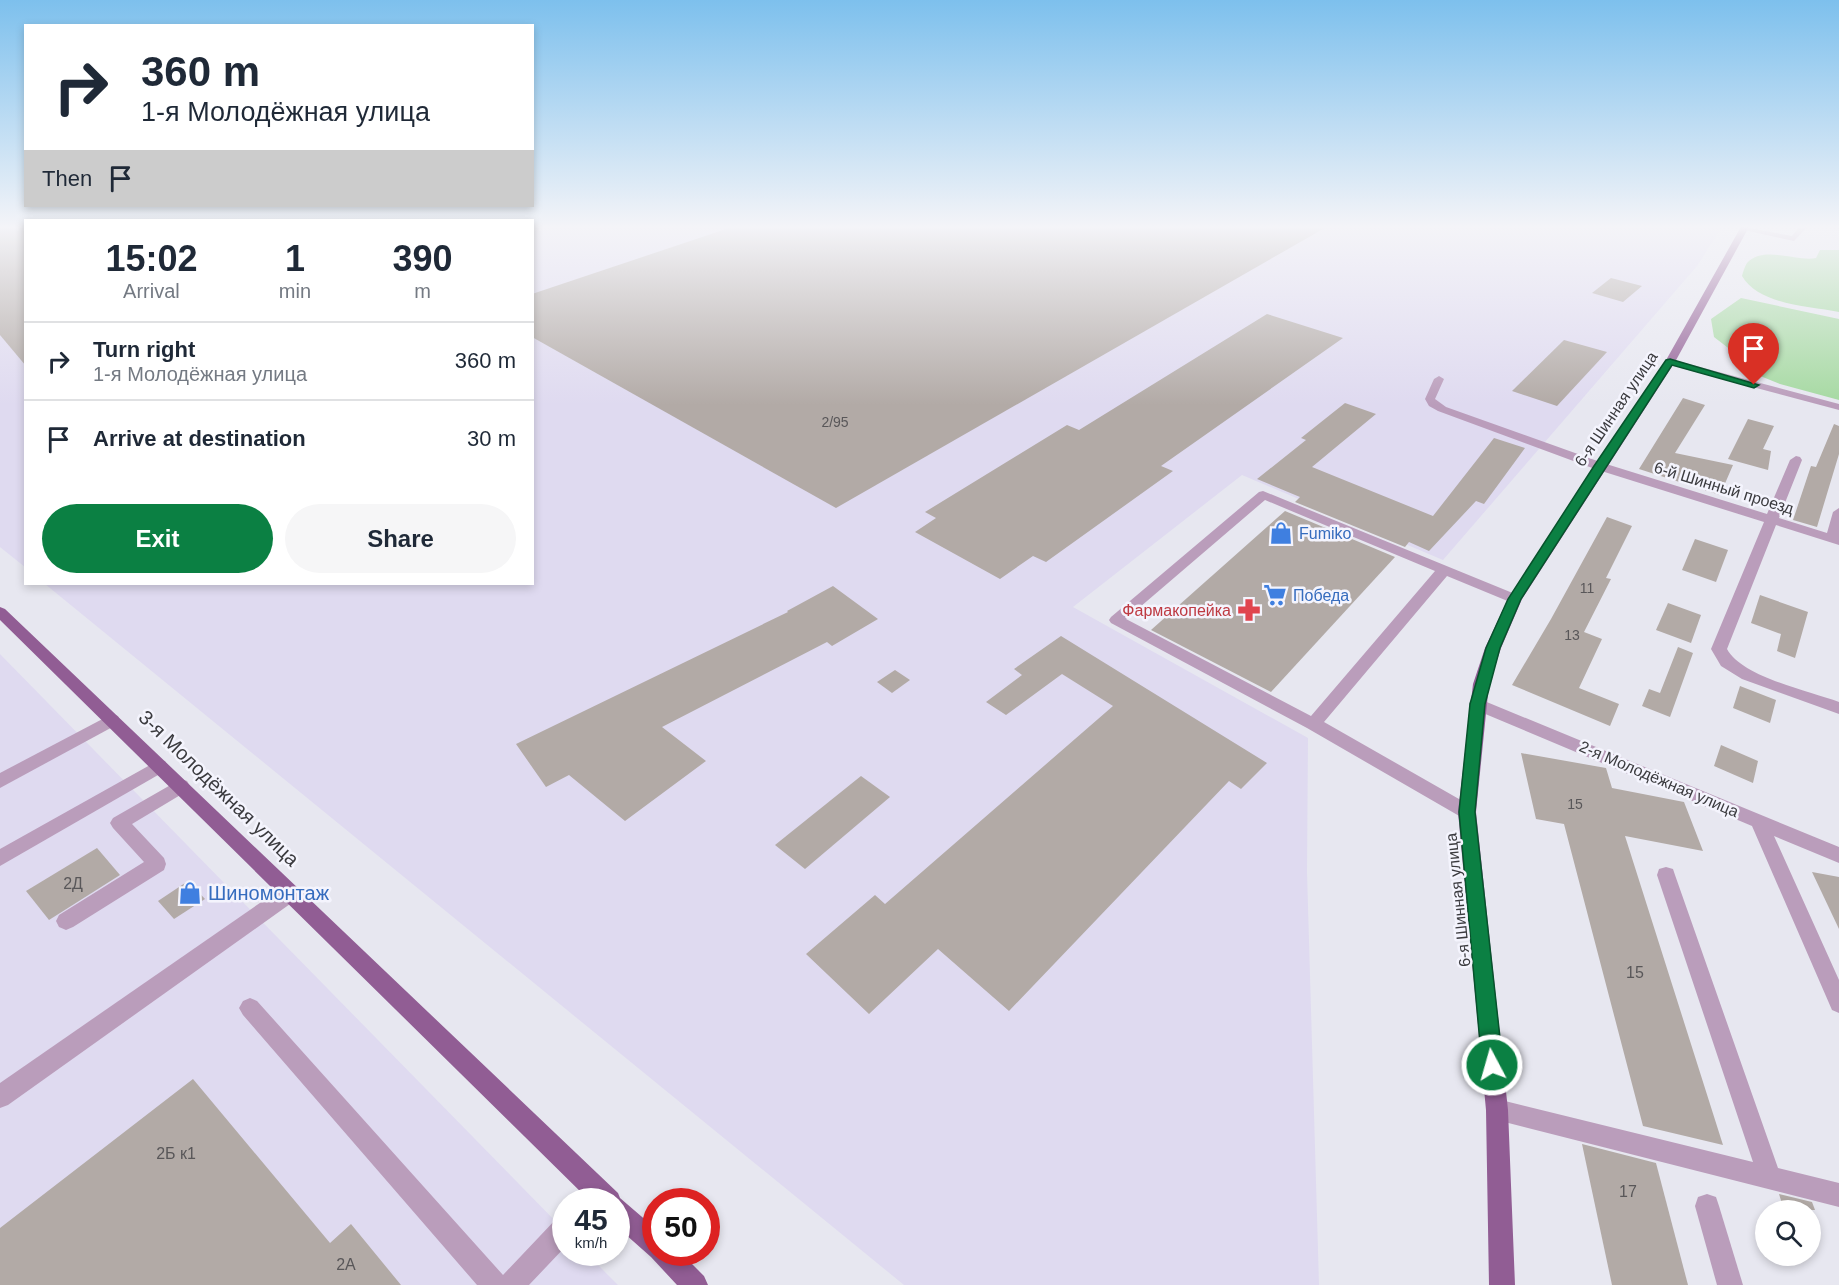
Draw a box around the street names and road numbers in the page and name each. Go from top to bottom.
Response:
street label: 6-я Шинная улица [1571,348,1661,470]
street label: 6-й Шинный проезд [1652,459,1796,518]
street label: 3-я Молодёжная улица [134,706,304,871]
street label: 2-я Молодёжная улица [1577,738,1741,820]
street label: 6-я Шинная улица [1443,832,1473,968]

